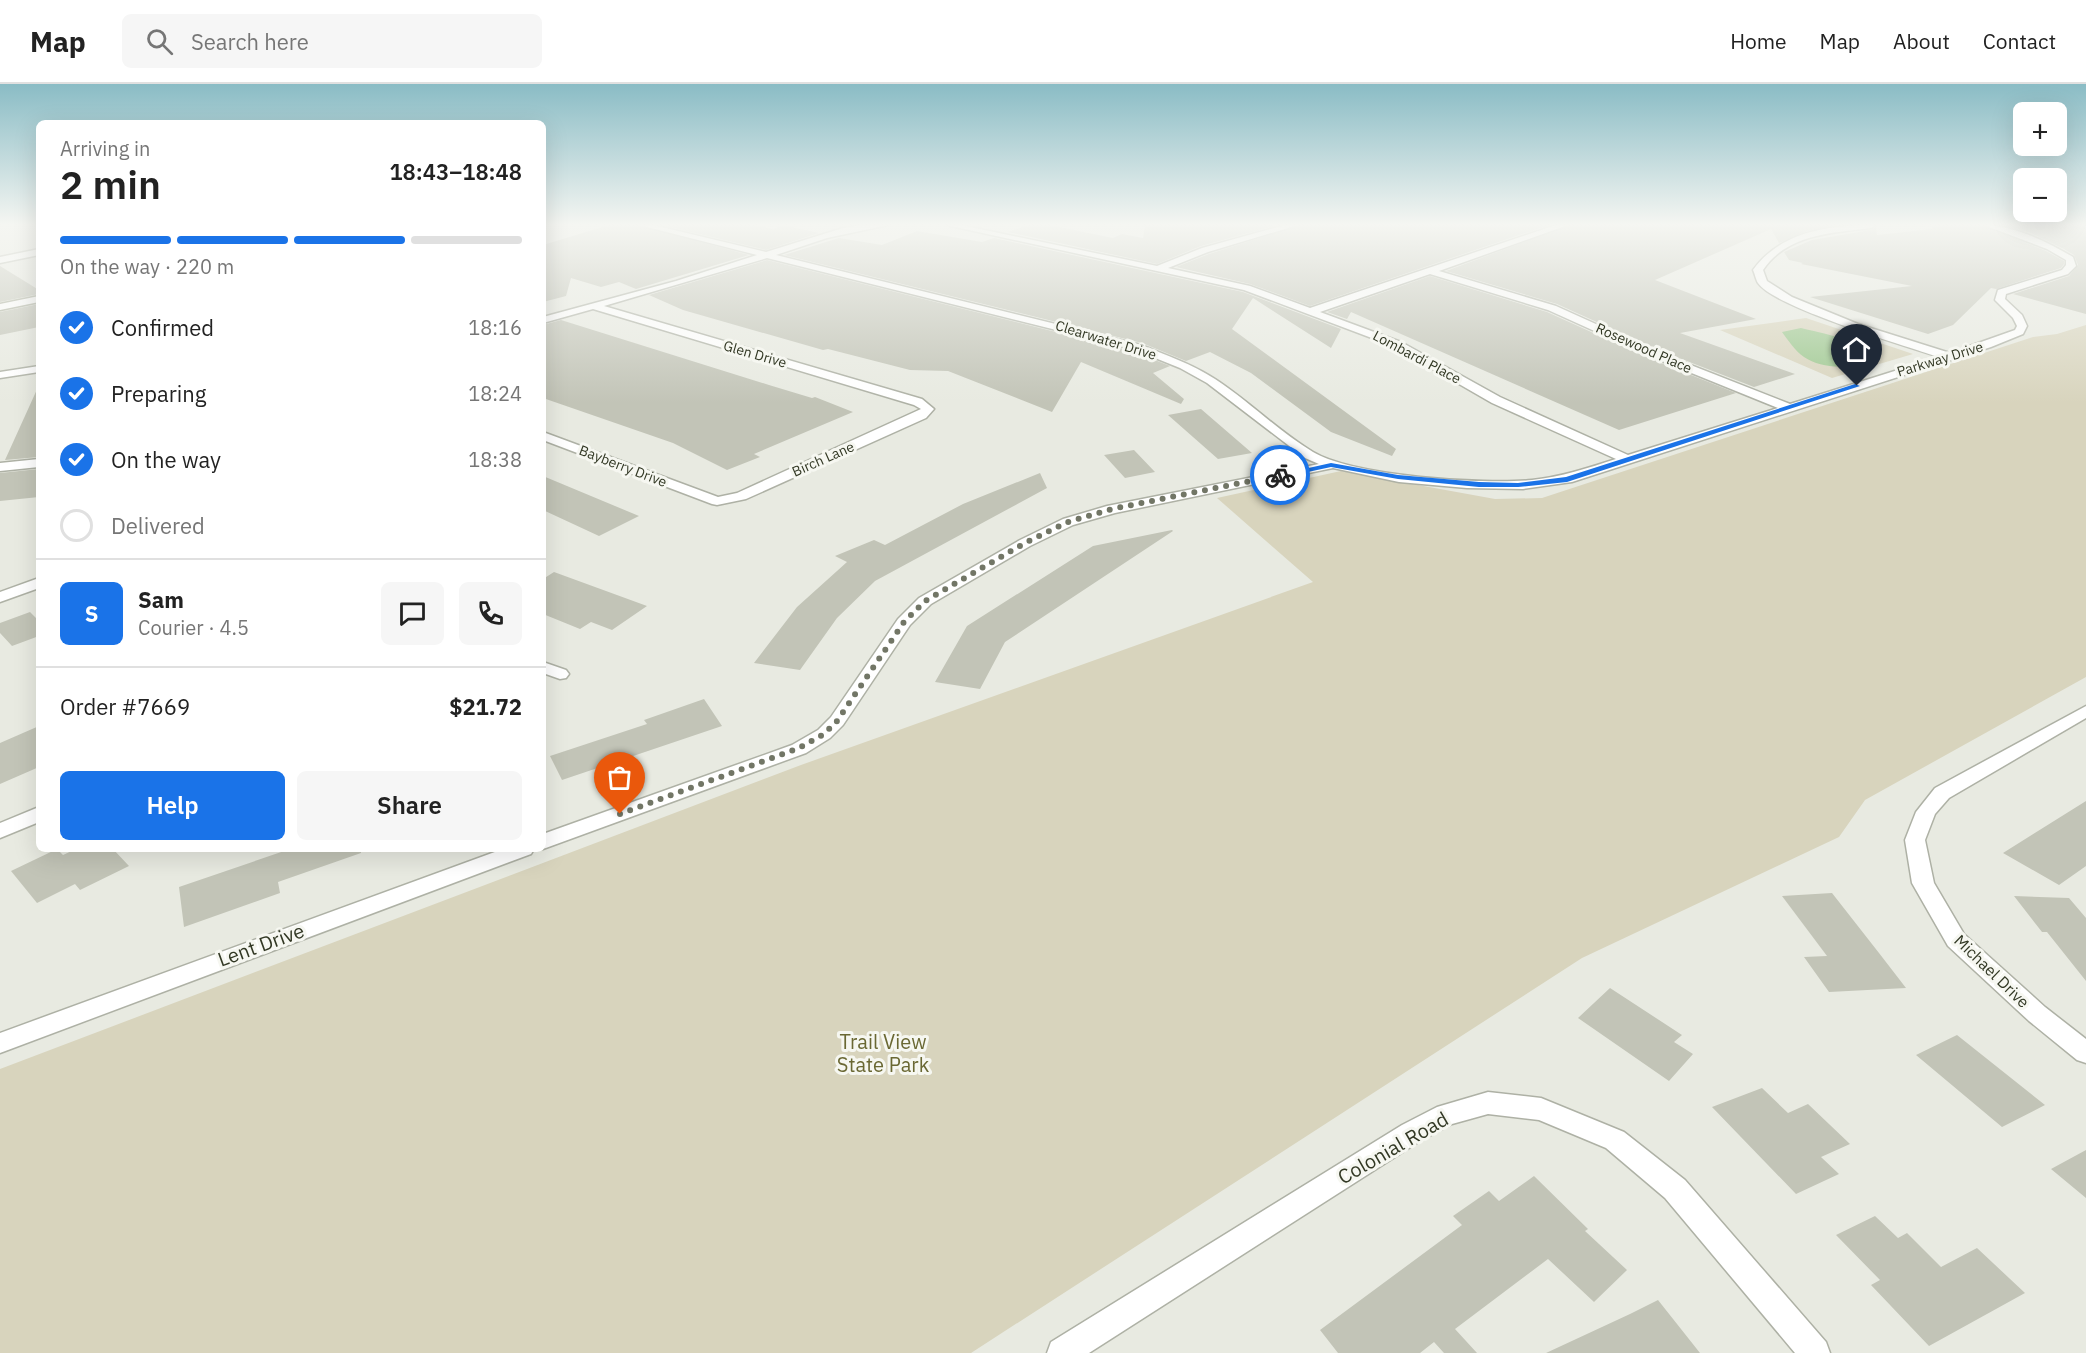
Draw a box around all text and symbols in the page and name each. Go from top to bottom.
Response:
search box [122,14,542,68]
text: Map [30,23,86,60]
icon: search [143,25,176,58]
text: Search here [191,27,309,56]
text: Home [1730,27,1787,55]
text: Map [1820,27,1860,55]
text: About [1893,27,1950,55]
text: Contact [1983,27,2056,55]
map controls [2013,102,2067,222]
button: + [2013,102,2067,156]
text: Arriving in [60,135,150,162]
text: 18:43–18:48 [389,157,522,186]
text: 2 min [60,159,161,210]
button: − [2013,168,2067,222]
text: On the way · 220 m [60,253,234,280]
icon: check [60,311,93,344]
text: Confirmed [111,313,214,342]
text: 18:16 [468,314,522,341]
street label: Clearwater Drive [1053,316,1159,364]
street label: Rosewood Place [1593,319,1695,377]
pin [1831,324,1882,386]
street label: Lombardi Place [1370,326,1464,388]
icon: home [1840,333,1873,366]
street label: Glen Drive [721,336,789,372]
street label: Parkway Drive [1895,337,1986,381]
icon: check [60,377,93,410]
text: Preparing [111,379,206,408]
text: 18:24 [468,380,522,407]
street label: Birch Lane [789,437,857,481]
street label: Bayberry Drive [577,441,670,491]
icon: check [60,443,93,476]
text: On the way [111,445,221,474]
courier [1250,445,1310,505]
text: 18:38 [468,446,522,473]
icon: bike [1264,459,1297,492]
text: Delivered [111,511,205,540]
button: chat [381,582,444,645]
button: phone [459,582,522,645]
text: Sam [138,585,184,614]
text: S [85,599,98,628]
text: Courier · 4.5 [138,614,249,641]
text: Order #7669 [60,692,190,721]
text: $21.72 [449,692,522,721]
pin [594,752,645,814]
icon: bag [603,761,636,794]
button: Help [60,771,285,840]
button: Share [297,771,522,840]
street label: Lent Drive [214,916,308,973]
street label: Michael Drive [1950,930,2034,1012]
park label: Trail View State Park [837,1028,930,1078]
street label: Colonial Road [1333,1105,1453,1190]

